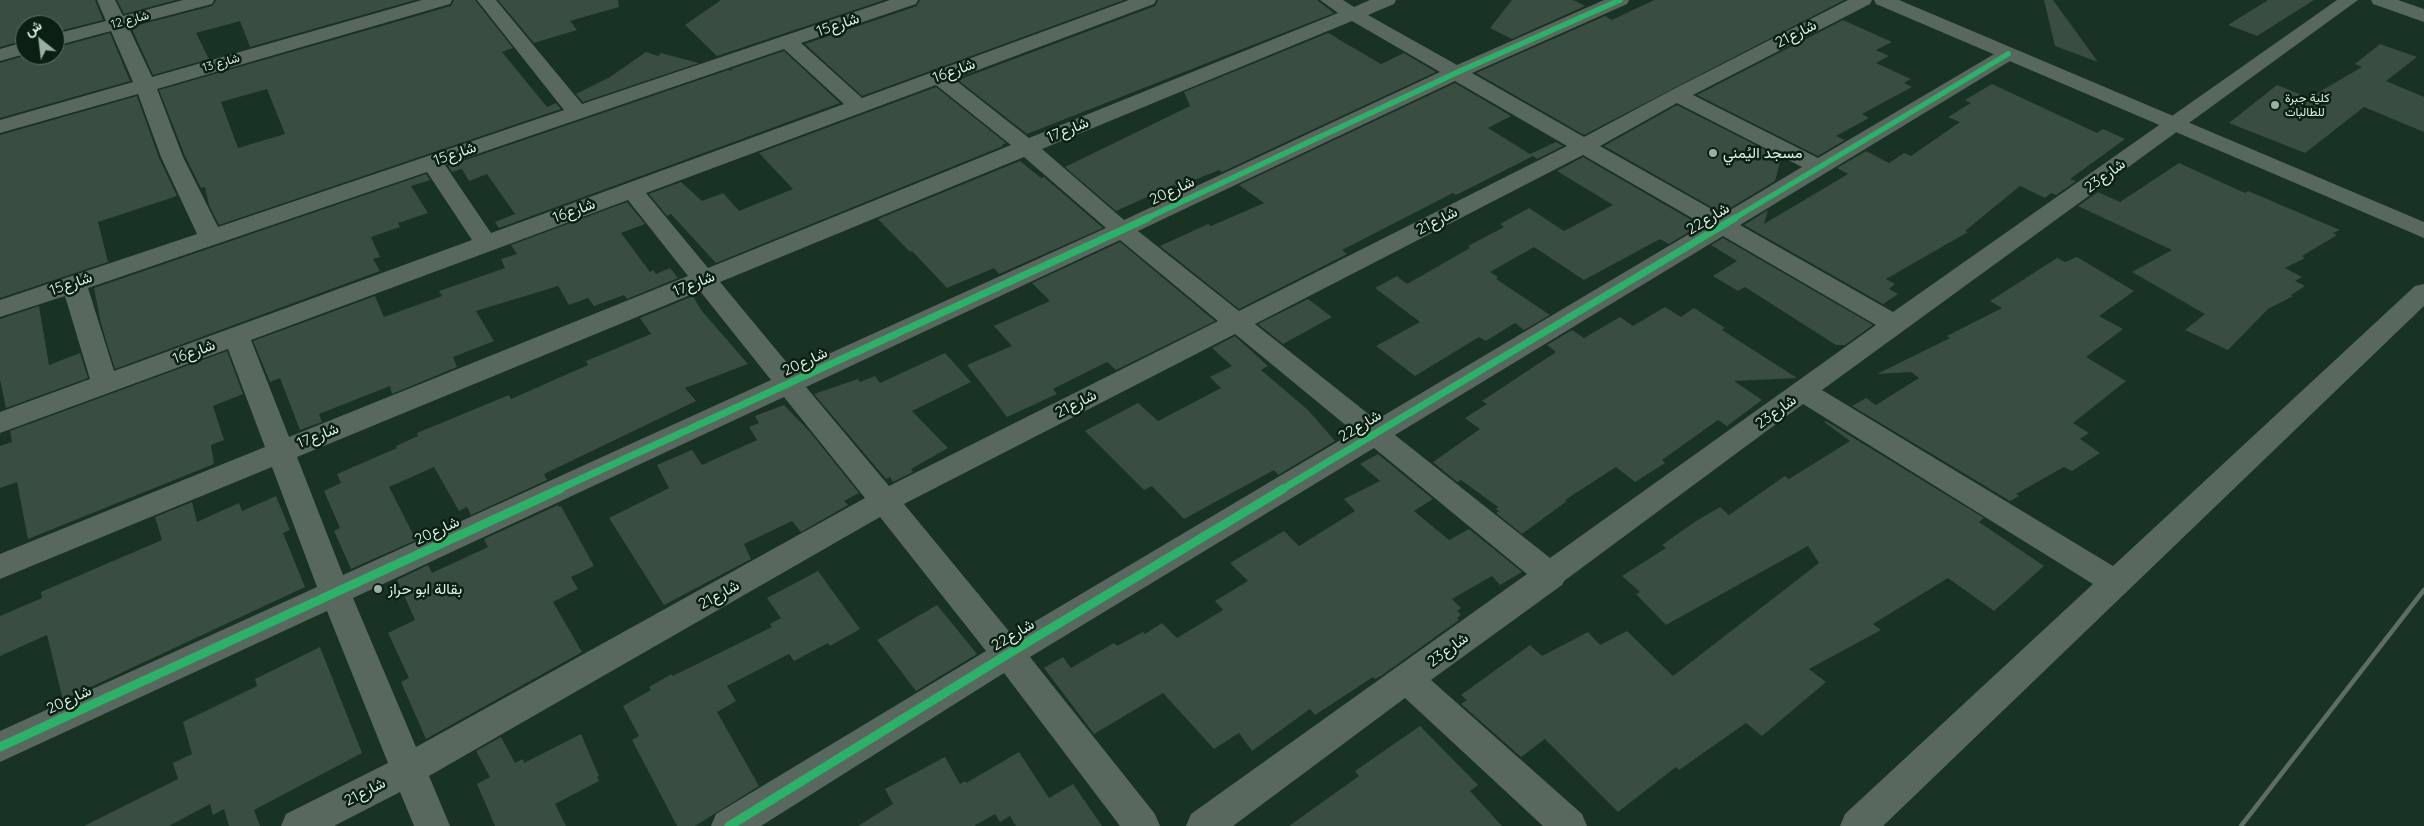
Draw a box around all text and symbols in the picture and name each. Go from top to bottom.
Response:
street label: شارع 12 [110,8,150,32]
street label: شارع15 [814,9,862,41]
north arrow [15,15,65,65]
text: ش [21,16,45,40]
street label: شارع21 [1772,16,1820,52]
street label: شارع 13 [201,51,241,75]
street label: شارع16 [930,55,978,87]
place label: كلية جبرة للطالبات [2285,91,2329,119]
marker: كلية جبرة للطالبات [2269,99,2281,111]
street label: شارع17 [1045,114,1091,146]
street label: شارع15 [431,138,479,170]
place label: مسجد اليُمني [1723,144,1803,162]
marker: مسجد اليُمني [1707,147,1719,159]
street label: شارع23 [2081,155,2129,197]
street label: شارع20 [1147,173,1197,209]
street label: شارع16 [550,195,598,227]
street label: شارع22 [1683,199,1733,239]
street label: شارع21 [1413,203,1461,239]
street label: شارع15 [47,268,95,300]
street label: شارع17 [671,268,717,300]
street label: شارع16 [170,336,218,368]
street label: شارع20 [780,344,830,380]
street label: شارع21 [1052,386,1100,422]
street label: شارع23 [1752,391,1800,433]
street label: شارع22 [1335,406,1385,446]
street label: شارع17 [295,420,341,452]
street label: شارع20 [412,513,462,549]
street label: شارع21 [695,576,743,614]
place label: بقالة ابو حراز [388,580,462,598]
marker: بقالة ابو حراز [372,583,384,595]
street label: شارع22 [988,615,1038,655]
street label: شارع23 [1424,629,1472,671]
street label: شارع20 [44,682,94,718]
street label: شارع21 [341,774,389,810]

